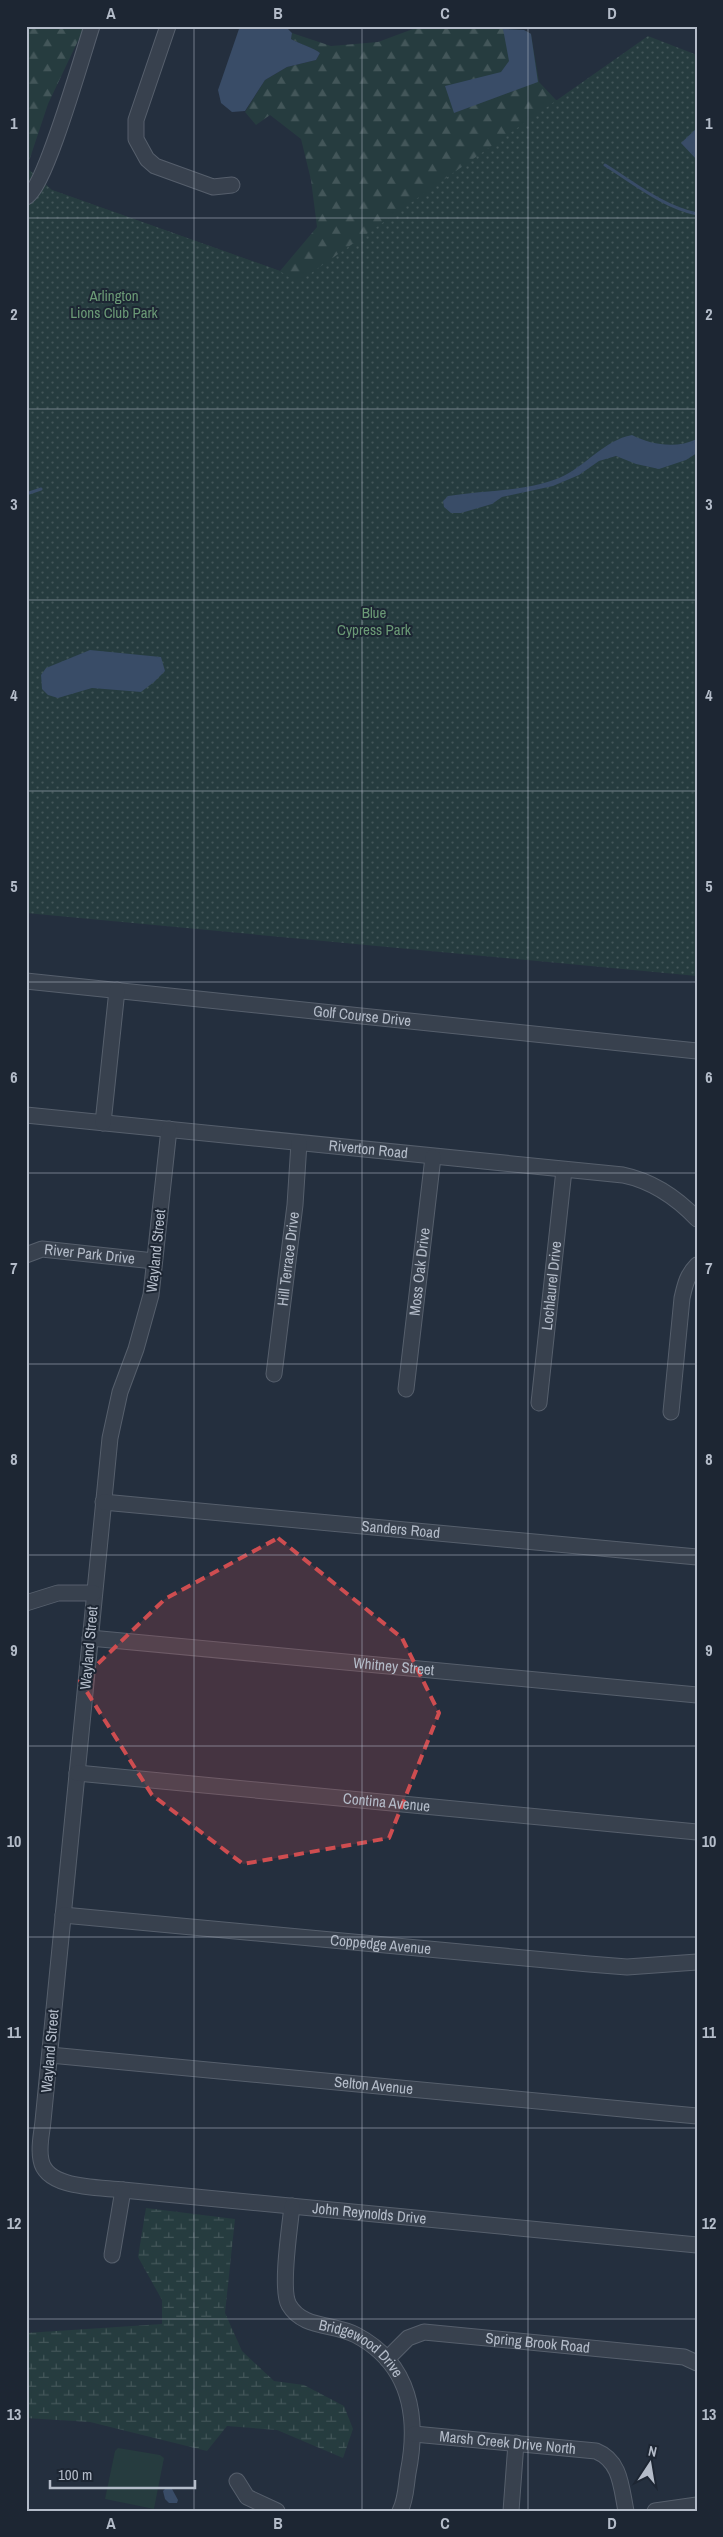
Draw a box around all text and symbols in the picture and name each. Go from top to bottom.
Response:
text: A [106,2,116,24]
text: B [273,2,283,24]
text: C [440,2,450,24]
text: D [607,2,617,24]
text: 1 [10,112,18,134]
text: 1 [705,112,713,134]
park label: Arlington Lions Club Park [70,285,159,323]
text: 2 [10,303,18,325]
text: 2 [705,303,713,325]
text: 3 [10,493,18,515]
text: 3 [705,493,713,515]
park label: Blue Cypress Park [337,602,412,640]
text: 4 [10,684,18,706]
text: 4 [705,684,713,706]
text: 5 [10,875,18,897]
text: 5 [705,875,713,897]
street label: Golf Course Drive [312,1000,412,1031]
text: 6 [10,1066,18,1088]
text: 6 [705,1066,713,1088]
street label: Riverton Road [328,1134,409,1163]
street label: Wayland Street [141,1208,170,1294]
street label: Hill Terrace Drive [272,1210,304,1307]
street label: Moss Oak Drive [404,1227,435,1317]
street label: River Park Drive [43,1238,136,1269]
street label: Lochlaurel Drive [536,1240,566,1331]
text: 7 [10,1257,18,1279]
text: 7 [705,1257,713,1279]
text: 8 [10,1448,18,1470]
text: 8 [705,1448,713,1470]
street label: Sanders Road [361,1515,441,1543]
street label: Wayland Street [74,1605,103,1691]
text: 9 [10,1639,18,1661]
text: 9 [705,1639,713,1661]
street label: Whitney Street [352,1652,436,1680]
street label: Contina Avenue [342,1787,431,1817]
text: 10 [7,1830,21,1852]
text: 10 [702,1830,716,1852]
street label: Coppedge Avenue [329,1929,432,1959]
street label: Wayland Street [35,2008,64,2094]
text: 11 [7,2021,22,2043]
text: 11 [702,2021,717,2043]
street label: Selton Avenue [333,2071,414,2099]
street label: John Reynolds Drive [311,2197,427,2229]
text: 12 [7,2212,21,2234]
text: 12 [702,2212,716,2234]
street label: Bridgewood Drive [317,2314,409,2381]
street label: Spring Brook Road [485,2327,591,2358]
text: 13 [7,2403,21,2425]
text: 13 [702,2403,716,2425]
street label: Marsh Creek Drive North [439,2425,577,2459]
north arrow [626,2440,676,2490]
text: N [647,2442,659,2461]
scale bar [50,2457,195,2489]
text: 100 m [58,2464,92,2485]
text: A [106,2512,116,2534]
text: B [273,2512,283,2534]
text: C [440,2512,450,2534]
text: D [607,2512,617,2534]

